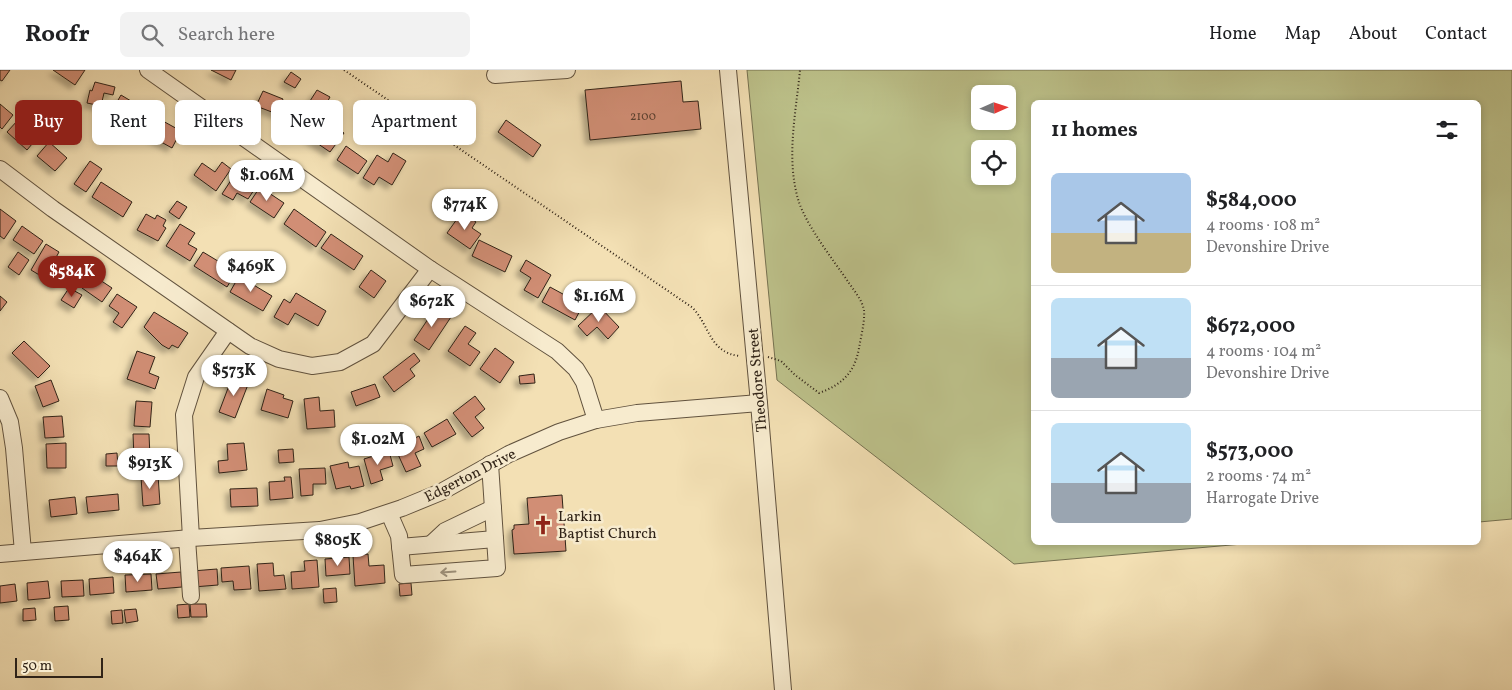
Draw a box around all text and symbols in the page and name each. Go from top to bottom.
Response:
search box [120,12,470,57]
text: Roofr [25,18,90,52]
icon: search [138,21,166,49]
text: Search here [178,22,275,48]
text: Home [1209,22,1257,47]
text: Map [1285,22,1321,47]
text: About [1349,22,1397,47]
text: Contact [1425,22,1487,47]
north arrow [971,85,1016,130]
map controls [971,85,1016,185]
chip: Buy [15,100,82,145]
chip: Rent [92,100,165,145]
chip: Filters [175,100,261,145]
chip: New [271,100,343,145]
chip: Apartment [353,100,476,145]
house number: 2100 [630,109,656,125]
text: 11 homes [1051,116,1138,145]
icon: filters [1433,116,1461,144]
button: locate [971,140,1016,185]
pin: $1.06M [226,160,308,202]
text: $1.06M [240,165,294,187]
text: $584,000 [1206,186,1297,215]
pin: $774K [430,189,500,231]
icon: home [1091,193,1151,253]
text: $774K [443,194,487,216]
text: 4 rooms · 108 m² [1206,215,1320,237]
text: Devonshire Drive [1206,237,1329,259]
pin: $469K [216,250,286,293]
pin: $584K [37,256,107,298]
text: $469K [227,256,275,278]
text: $584K [49,261,95,283]
pin: $1.16M [558,280,640,323]
pin: $672K [397,286,467,328]
text: $1.16M [574,286,624,308]
text: $672K [409,291,455,313]
text: $672,000 [1206,312,1295,341]
icon: home [1091,318,1151,378]
street label: Theodore Street [743,327,774,433]
text: 4 rooms · 104 m² [1206,341,1321,363]
pin: $573K [199,354,269,397]
text: $573K [212,360,256,382]
text: Devonshire Drive [1206,363,1329,385]
pin: $1.02M [337,424,419,466]
text: $1.02M [351,429,405,451]
text: $573,000 [1206,437,1294,466]
icon: home [1091,443,1151,503]
street label: Edgerton Drive [421,444,520,508]
pin: $913K [115,448,185,490]
text: $913K [128,453,172,475]
text: 2 rooms · 74 m² [1206,466,1311,488]
text: Harrogate Drive [1206,488,1319,510]
place label: Larkin Baptist Church [558,507,657,545]
church icon: Larkin Baptist Church [532,514,554,536]
pin: $805K [303,524,373,567]
text: $805K [315,530,361,552]
pin: $464K [103,540,173,583]
text: $464K [114,546,162,568]
one-way arrow [441,567,457,576]
scale bar [15,655,102,678]
text: 50 m [22,657,52,676]

